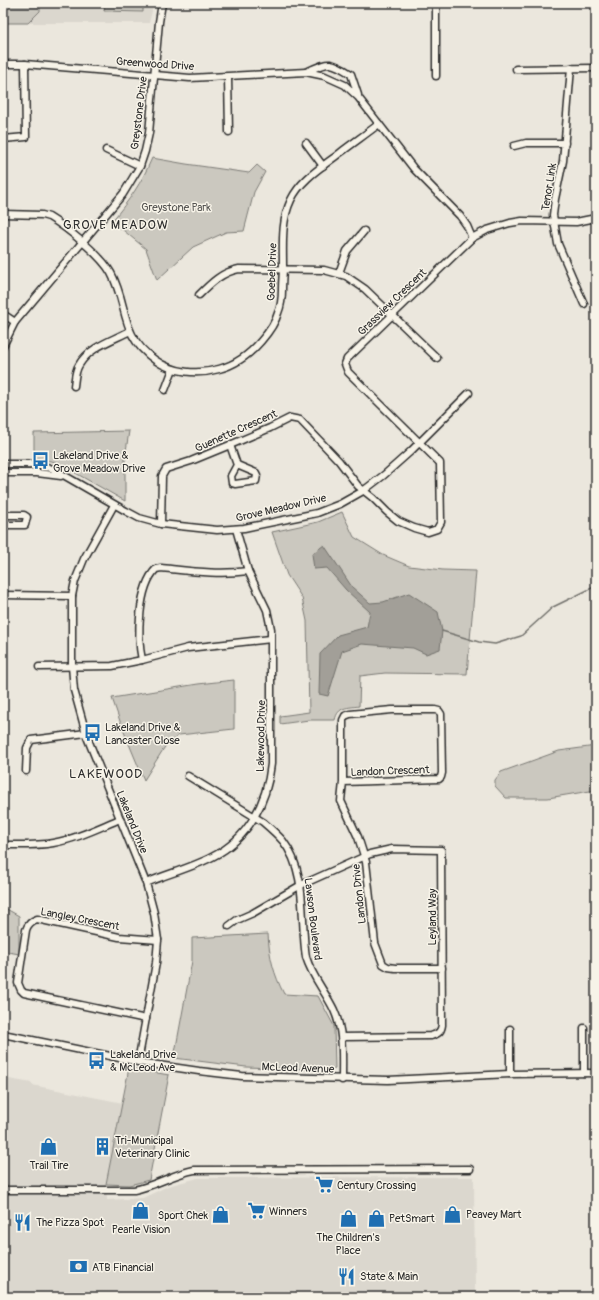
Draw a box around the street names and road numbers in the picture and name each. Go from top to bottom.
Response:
street label: Greenwood Drive [115,55,195,73]
street label: Greystone Drive [128,75,150,150]
street label: Tenor Link [539,162,559,212]
street label: Goebel Drive [264,242,280,301]
street label: Grassview Crescent [355,266,429,338]
street label: Guenette Crescent [193,407,280,455]
street label: Grove Meadow Drive [235,491,328,525]
street label: Lakewood Drive [254,699,268,772]
street label: Landon Crescent [350,763,430,779]
street label: Lakeland Drive [114,789,151,856]
street label: Landon Drive [349,863,369,925]
street label: Lawson Boulevard [301,877,325,961]
street label: Leyland Way [426,888,439,945]
street label: Langley Crescent [39,905,121,933]
street label: McLeod Avenue [261,1060,335,1076]

